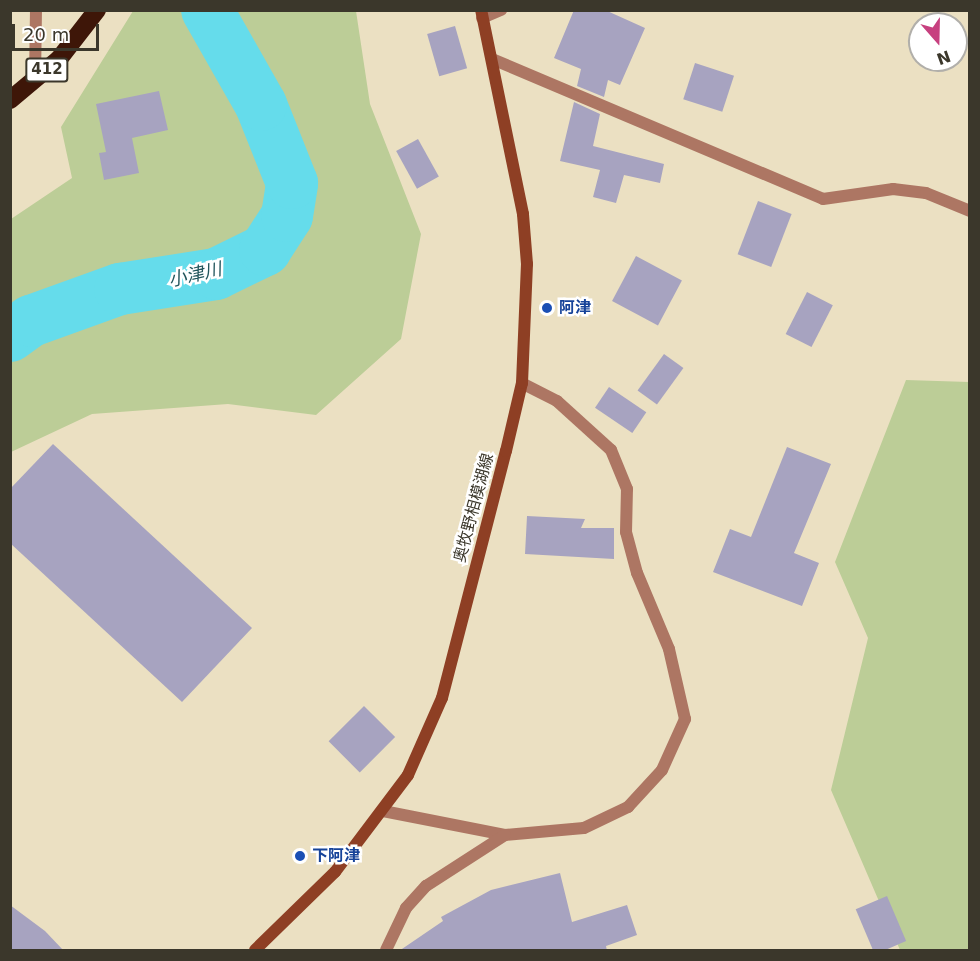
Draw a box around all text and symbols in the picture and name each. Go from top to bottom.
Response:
scale bar [15,12,102,50]
north arrow [908,12,968,72]
text: 20 m [23,24,69,45]
text: N [934,46,953,69]
road number: 412 [24,58,70,82]
water label: 小津川 [166,258,224,292]
place label: 阿津 [559,298,591,318]
marker: 阿津 [540,301,554,315]
street label: 奥牧野相模湖線 [450,451,498,565]
place label: 下阿津 [312,846,360,866]
marker: 下阿津 [293,849,307,863]

